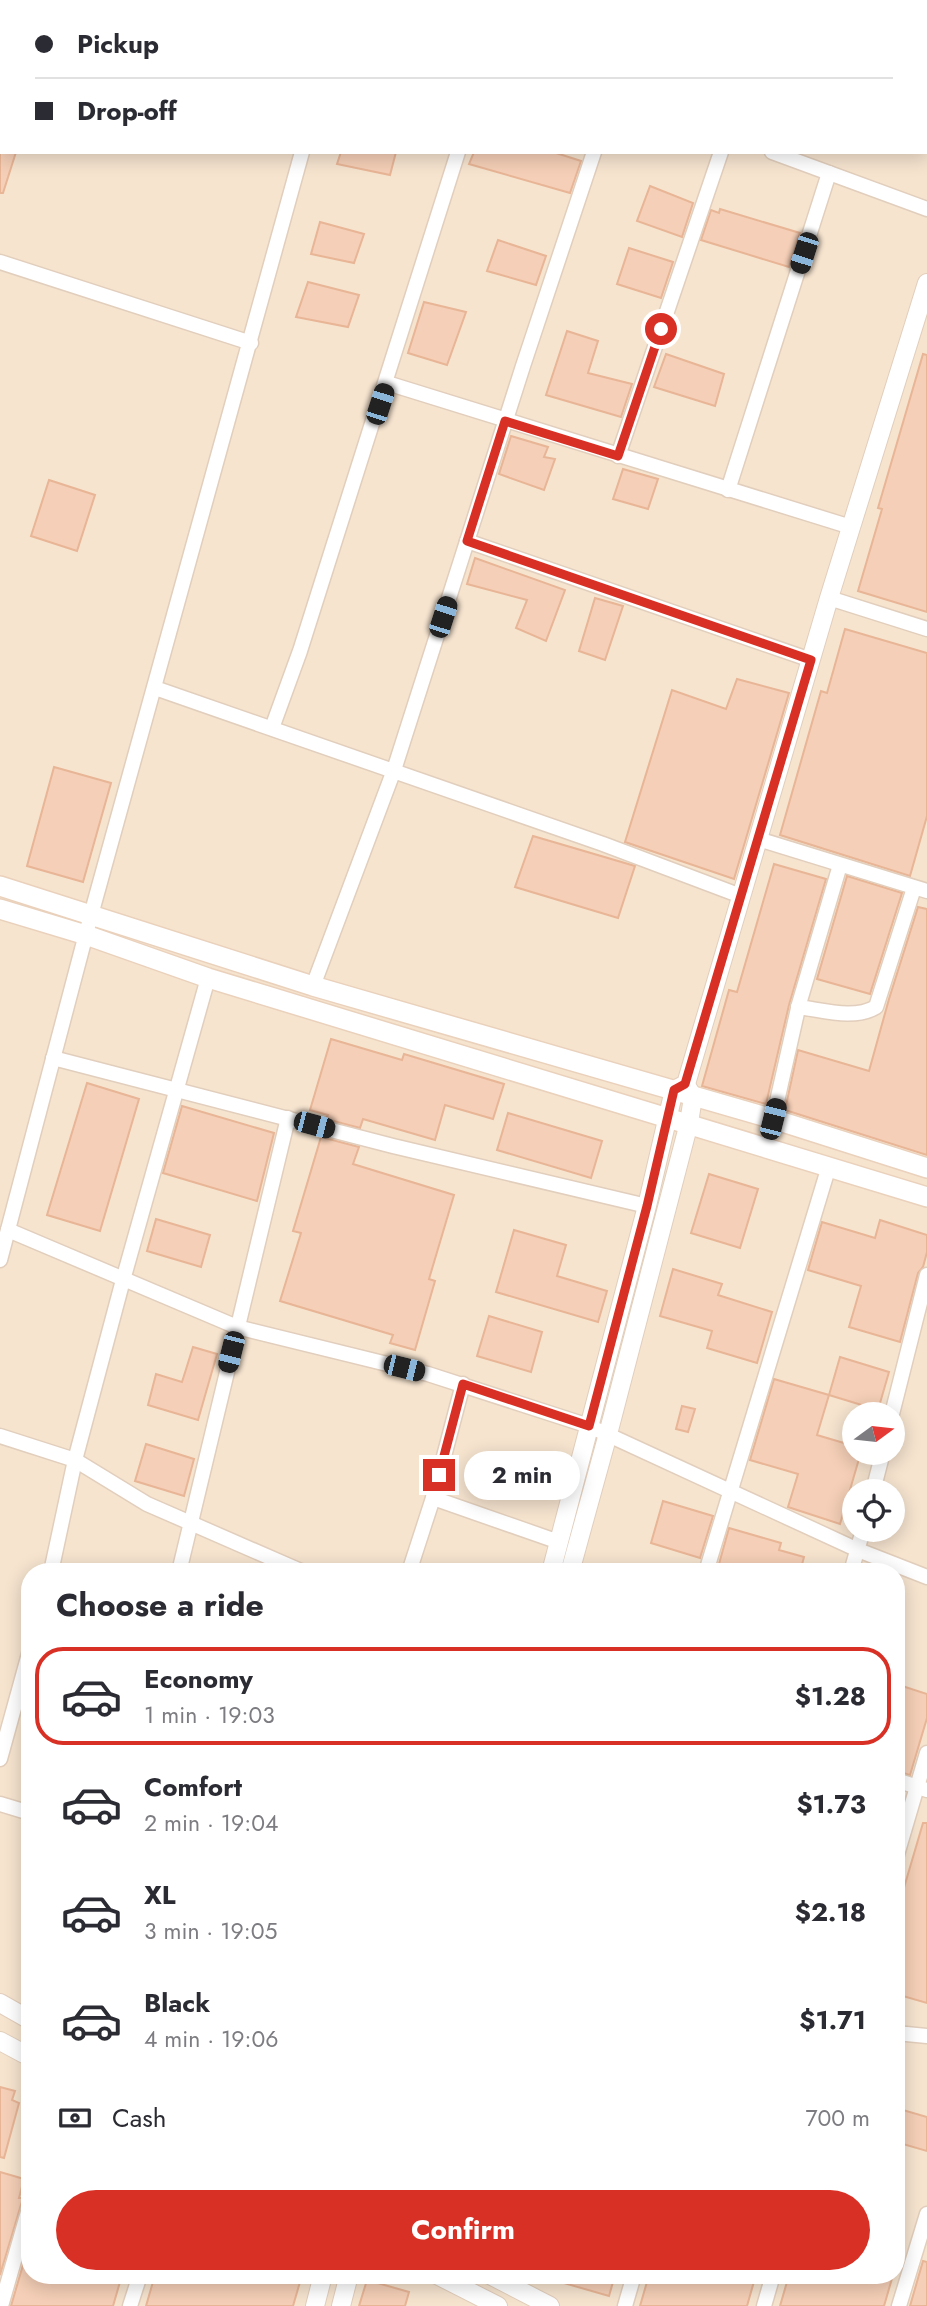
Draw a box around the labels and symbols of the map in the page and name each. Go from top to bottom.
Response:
car [788,230,821,276]
route start [645,313,677,345]
car [364,381,397,427]
car [427,594,460,640]
car [758,1096,789,1142]
car [291,1109,338,1141]
car [216,1329,247,1375]
car [382,1353,427,1383]
north arrow [842,1402,905,1465]
callout: 2 min [464,1450,579,1500]
route end [423,1459,455,1491]

